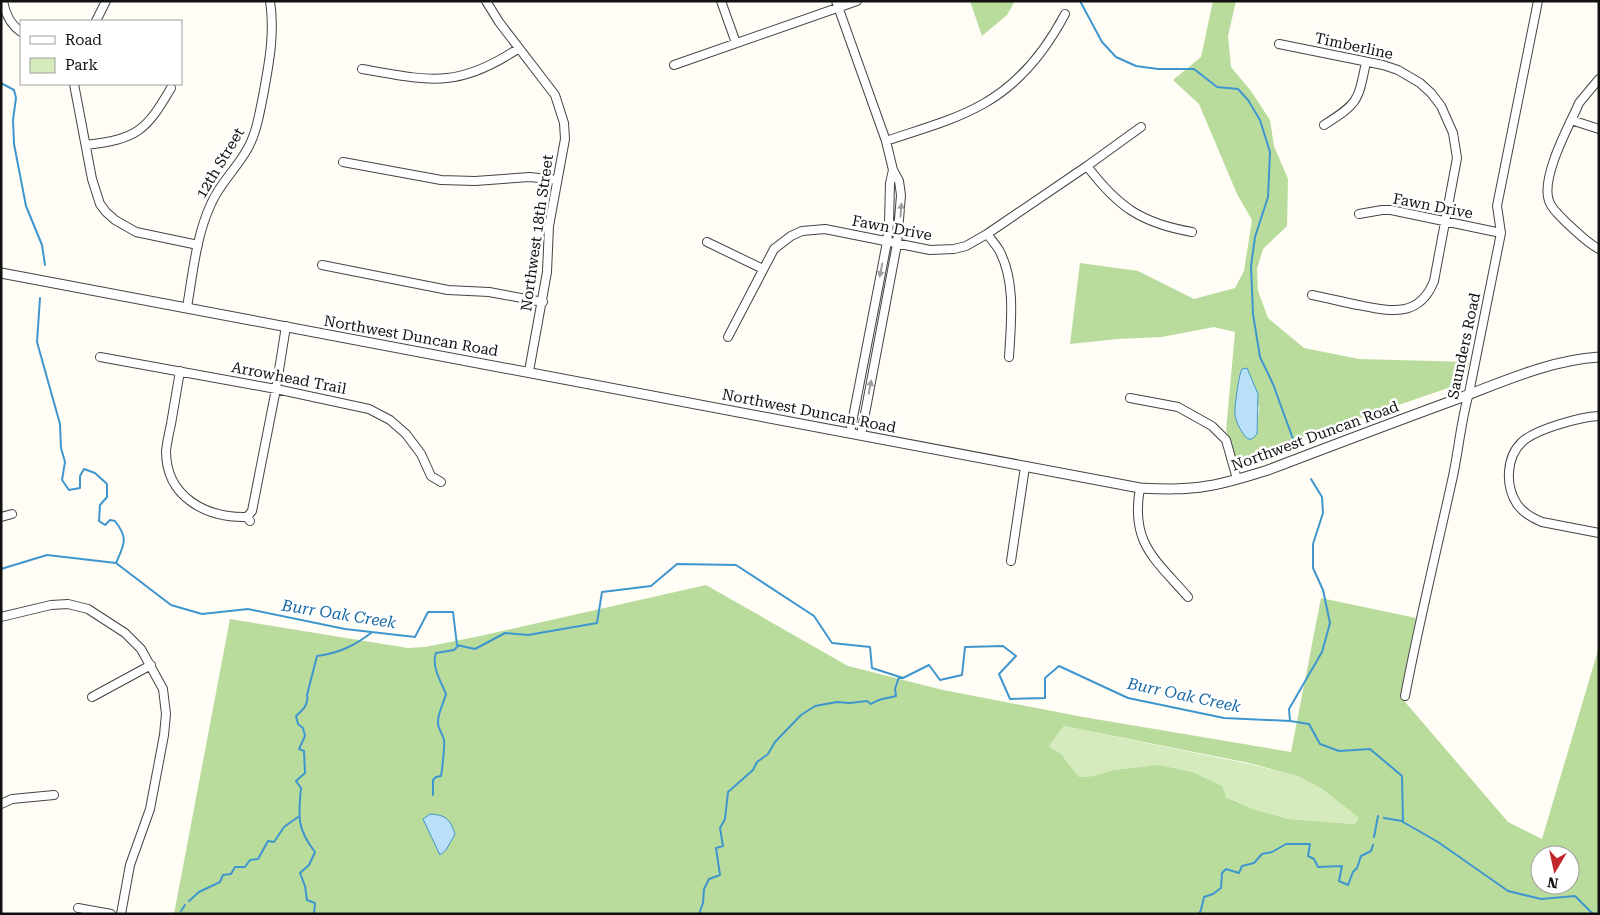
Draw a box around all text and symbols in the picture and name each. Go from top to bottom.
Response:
legend [20,20,182,85]
street label: Timberline [1313,29,1395,63]
text: Road [65,31,102,49]
text: Park [65,56,99,74]
street label: 12th Street [192,124,248,201]
street label: Northwest 18th Street [517,153,557,313]
street label: Fawn Drive [1391,189,1475,223]
one-way arrow [897,201,905,217]
street label: Fawn Drive [850,211,934,245]
one-way arrow [877,263,885,278]
street label: Saunders Road [1444,291,1484,401]
street label: Northwest Duncan Road [322,312,500,360]
street label: Arrowhead Trail [230,358,348,398]
one-way arrow [867,378,875,394]
street label: Northwest Duncan Road [720,385,898,437]
street label: Northwest Duncan Road [1229,397,1402,475]
water label: Burr Oak Creek [279,595,398,632]
water label: Burr Oak Creek [1125,673,1243,716]
north arrow [1530,845,1580,895]
text: N [1546,874,1560,892]

